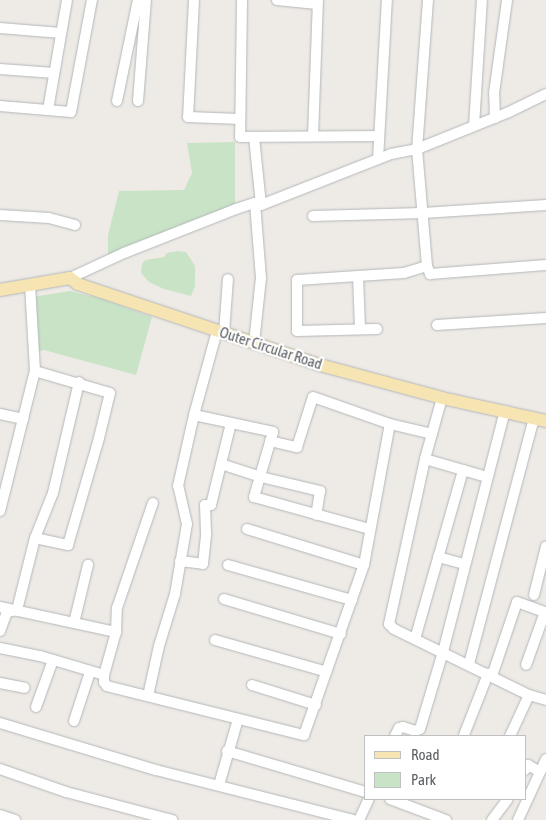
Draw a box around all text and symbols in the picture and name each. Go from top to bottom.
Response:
street label: Outer Circular Road [217,323,325,373]
legend [364,735,526,800]
text: Road [411,746,440,763]
text: Park [411,771,436,788]

